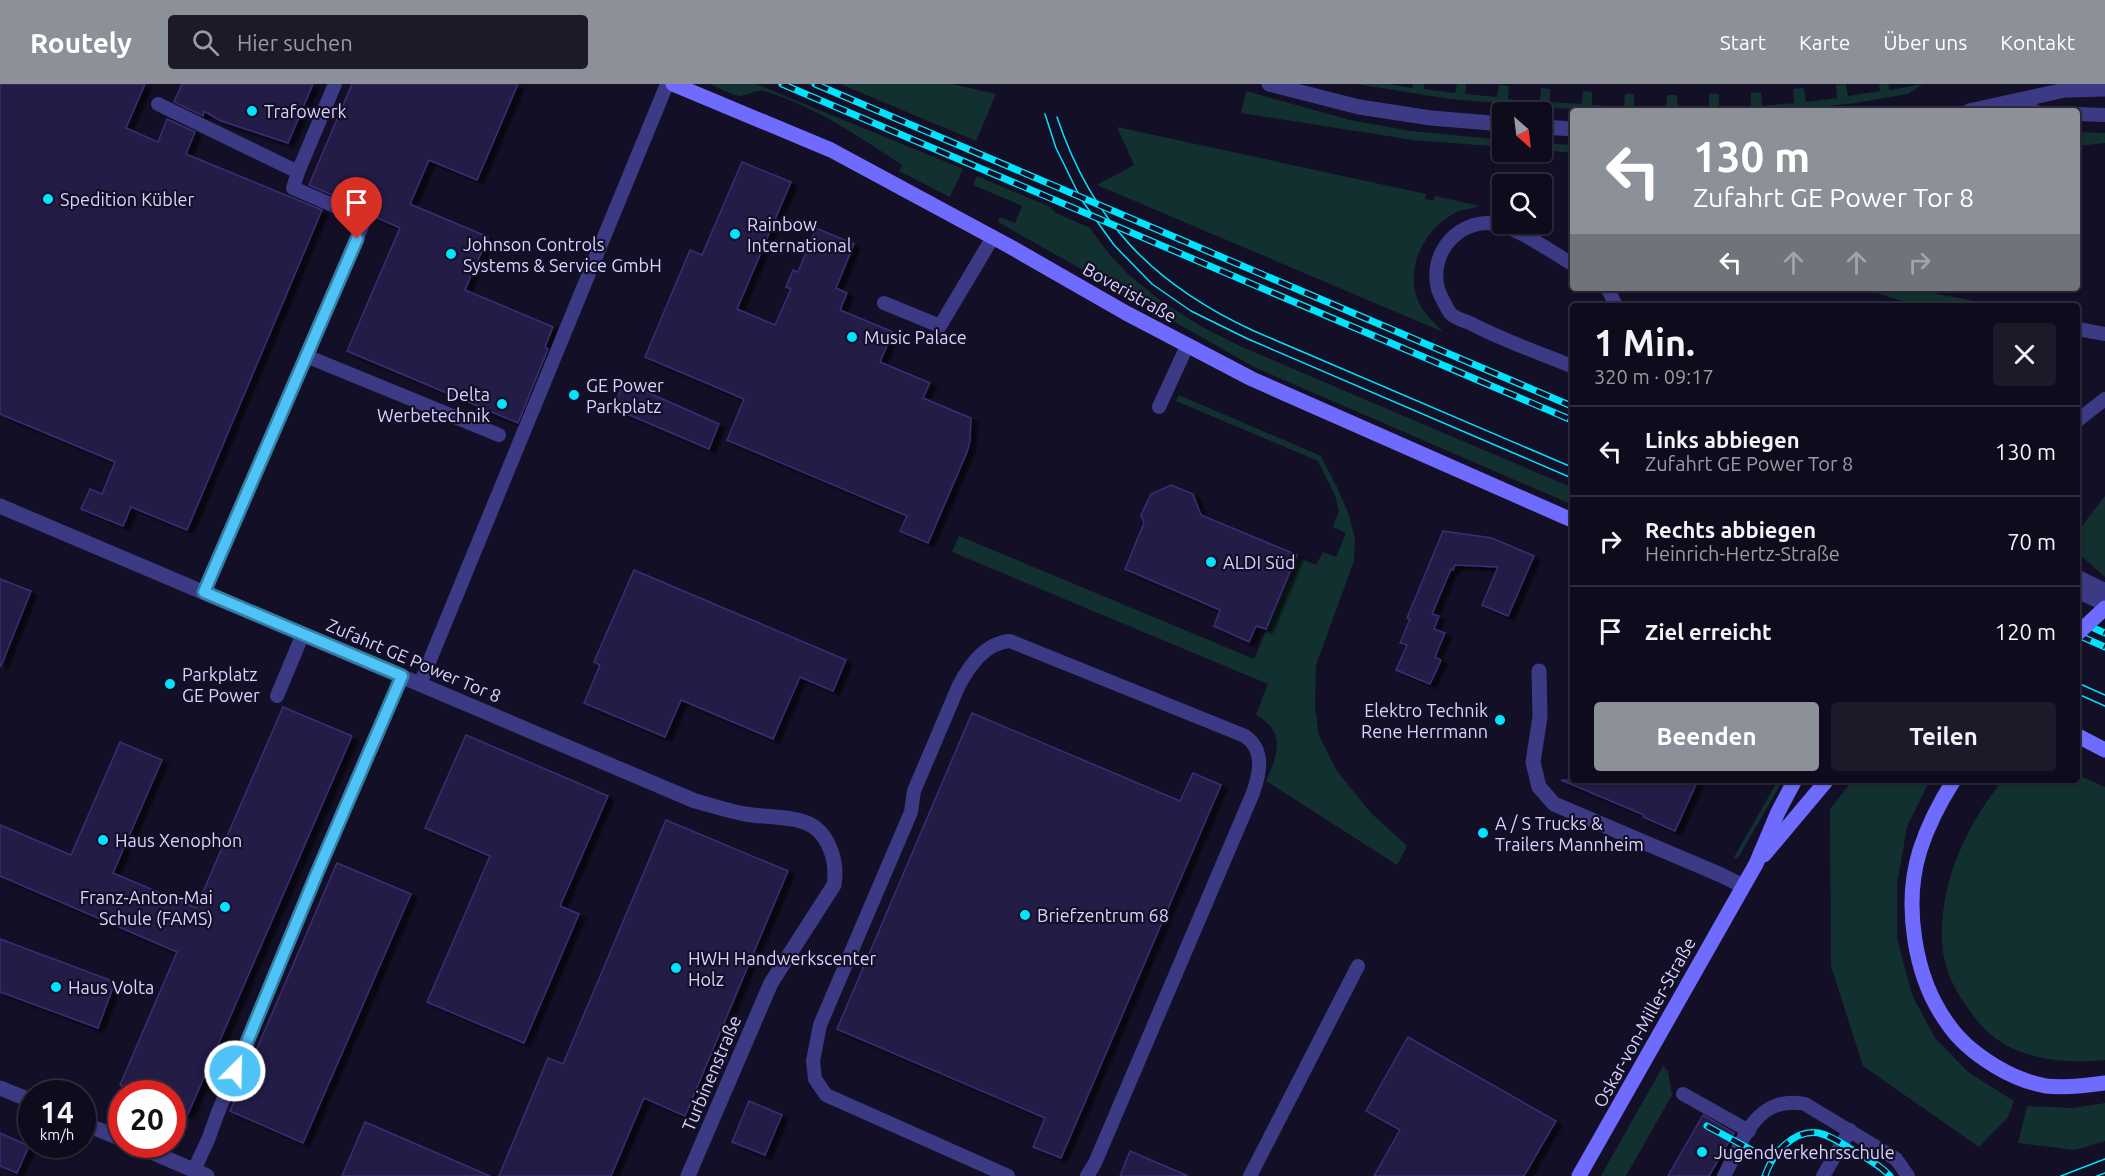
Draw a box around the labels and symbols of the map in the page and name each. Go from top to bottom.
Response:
place label: Trafowerk [264,101,347,121]
north arrow [1492,102,1552,162]
marker: Trafowerk [245,104,259,118]
pin [331,177,382,239]
place label: Spedition Kübler [60,189,195,209]
marker: Spedition Kübler [41,192,55,206]
place label: Rainbow International [747,214,852,255]
marker: Rainbow International [728,227,742,241]
place label: Johnson Controls Systems & Service GmbH [463,234,662,275]
marker: Johnson Controls Systems & Service GmbH [444,247,458,261]
street label: Boveristraße [1080,258,1180,326]
place label: Music Palace [864,327,967,347]
marker: Music Palace [845,330,859,344]
place label: GE Power Parkplatz [586,375,664,416]
place label: Delta Werbetechnik [377,384,490,425]
marker: GE Power Parkplatz [567,388,581,402]
marker: Delta Werbetechnik [495,397,509,411]
place label: ALDI Süd [1223,552,1296,572]
marker: ALDI Süd [1204,555,1218,569]
street label: Zufahrt GE Power Tor 8 [324,614,504,706]
place label: Parkplatz GE Power [182,664,260,705]
marker: Parkplatz GE Power [163,677,177,691]
place label: Elektro Technik Rene Herrmann [1361,700,1488,741]
marker: Elektro Technik Rene Herrmann [1493,713,1507,727]
place label: A / S Trucks & Trailers Mannheim [1495,813,1644,854]
marker: A / S Trucks & Trailers Mannheim [1476,826,1490,840]
place label: Haus Xenophon [115,830,242,850]
marker: Haus Xenophon [96,833,110,847]
place label: Franz-Anton-Mai Schule (FAMS) [80,887,213,929]
marker: Franz-Anton-Mai Schule (FAMS) [218,900,232,914]
place label: Briefzentrum 68 [1037,905,1169,925]
marker: Briefzentrum 68 [1018,908,1032,922]
street label: Oskar-von-Miller-Straße [1589,934,1699,1110]
place label: HWH Handwerkscenter Holz [688,948,877,989]
marker: HWH Handwerkscenter Holz [669,961,683,975]
place label: Haus Volta [68,977,154,997]
marker: Haus Volta [49,980,63,994]
street label: Turbinenstraße [678,1012,744,1134]
position arrow [203,1039,267,1103]
speed limit sign: 20 [108,1080,186,1158]
place label: Jugendverkehrsschule [1714,1142,1895,1162]
marker: Jugendverkehrsschule [1695,1145,1709,1159]

